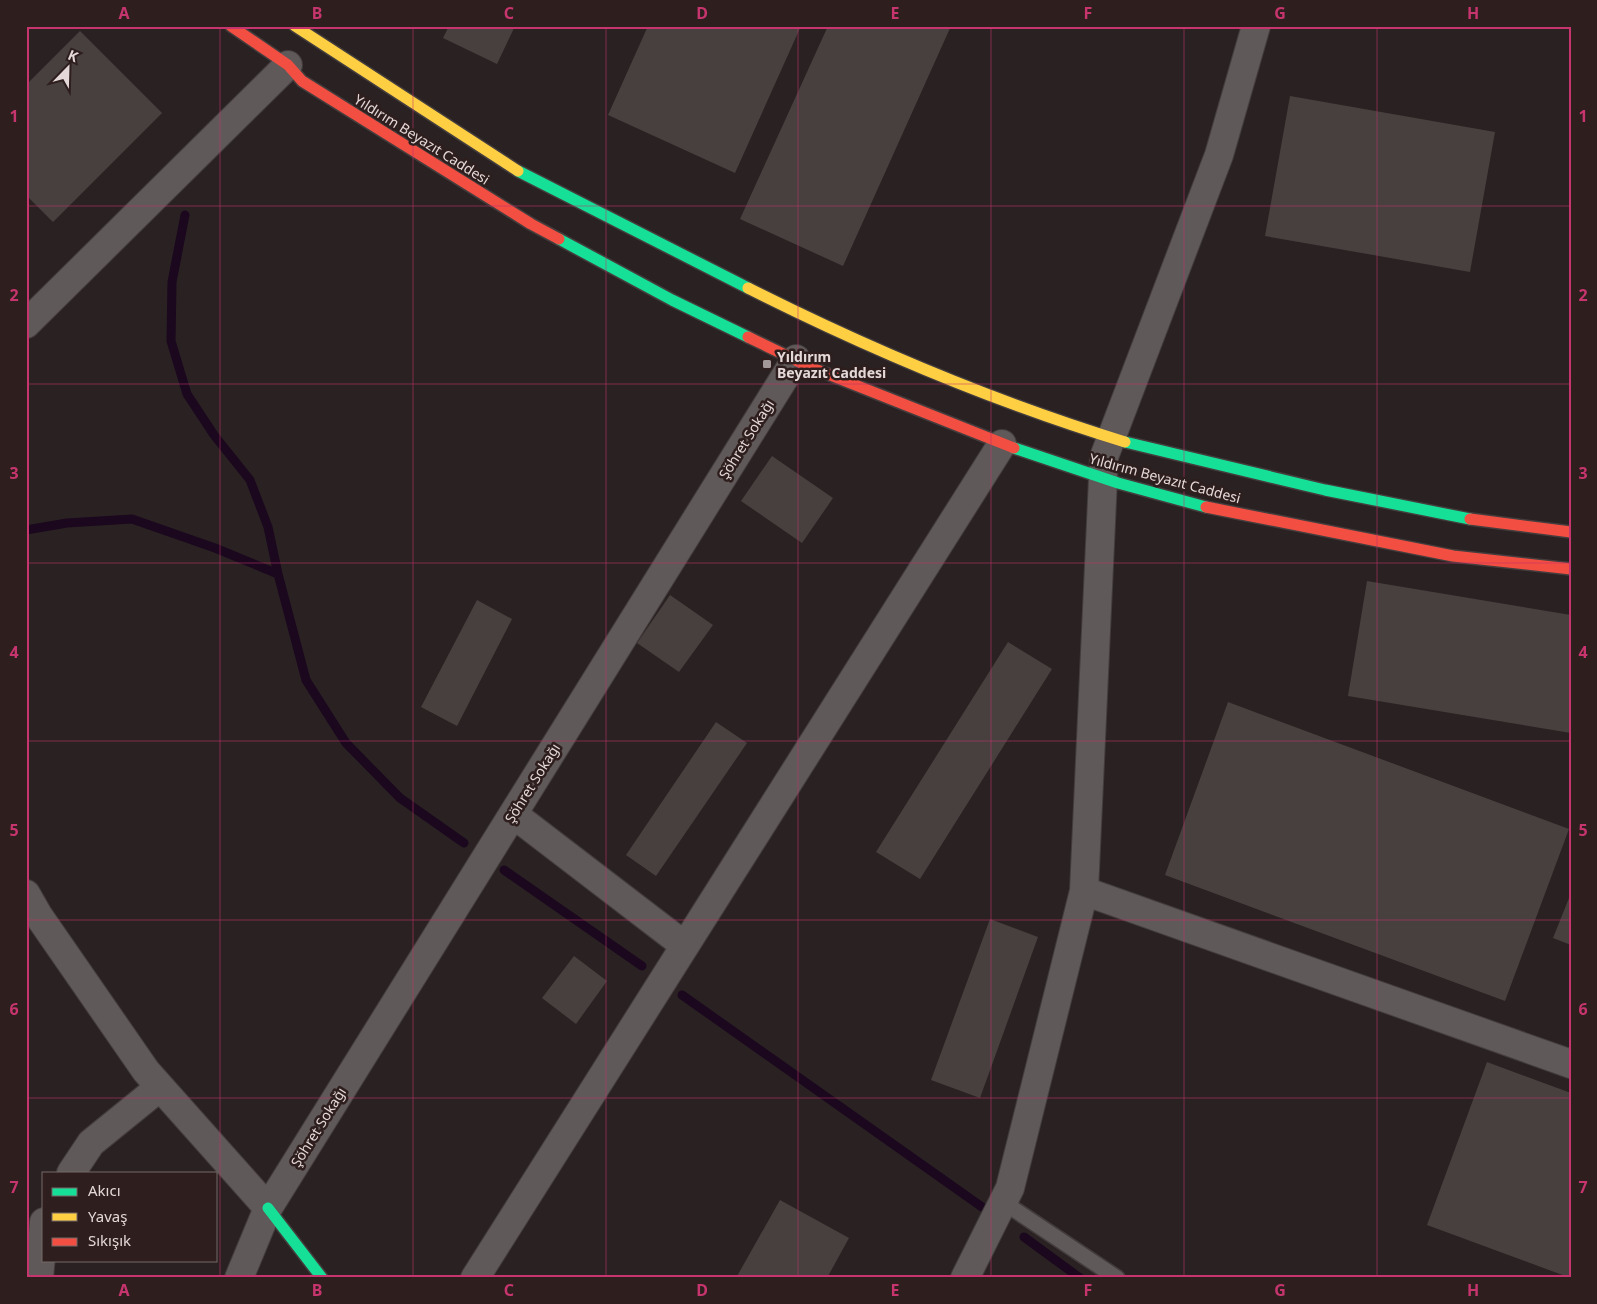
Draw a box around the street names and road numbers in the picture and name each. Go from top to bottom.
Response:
street label: Yıldırım Beyazıt Caddesi [351,90,493,188]
street label: Şöhret Sokağı [714,396,778,482]
street label: Yıldırım Beyazıt Caddesi [1087,449,1243,507]
street label: Şöhret Sokağı [500,740,564,826]
street label: Şöhret Sokağı [286,1084,350,1170]

